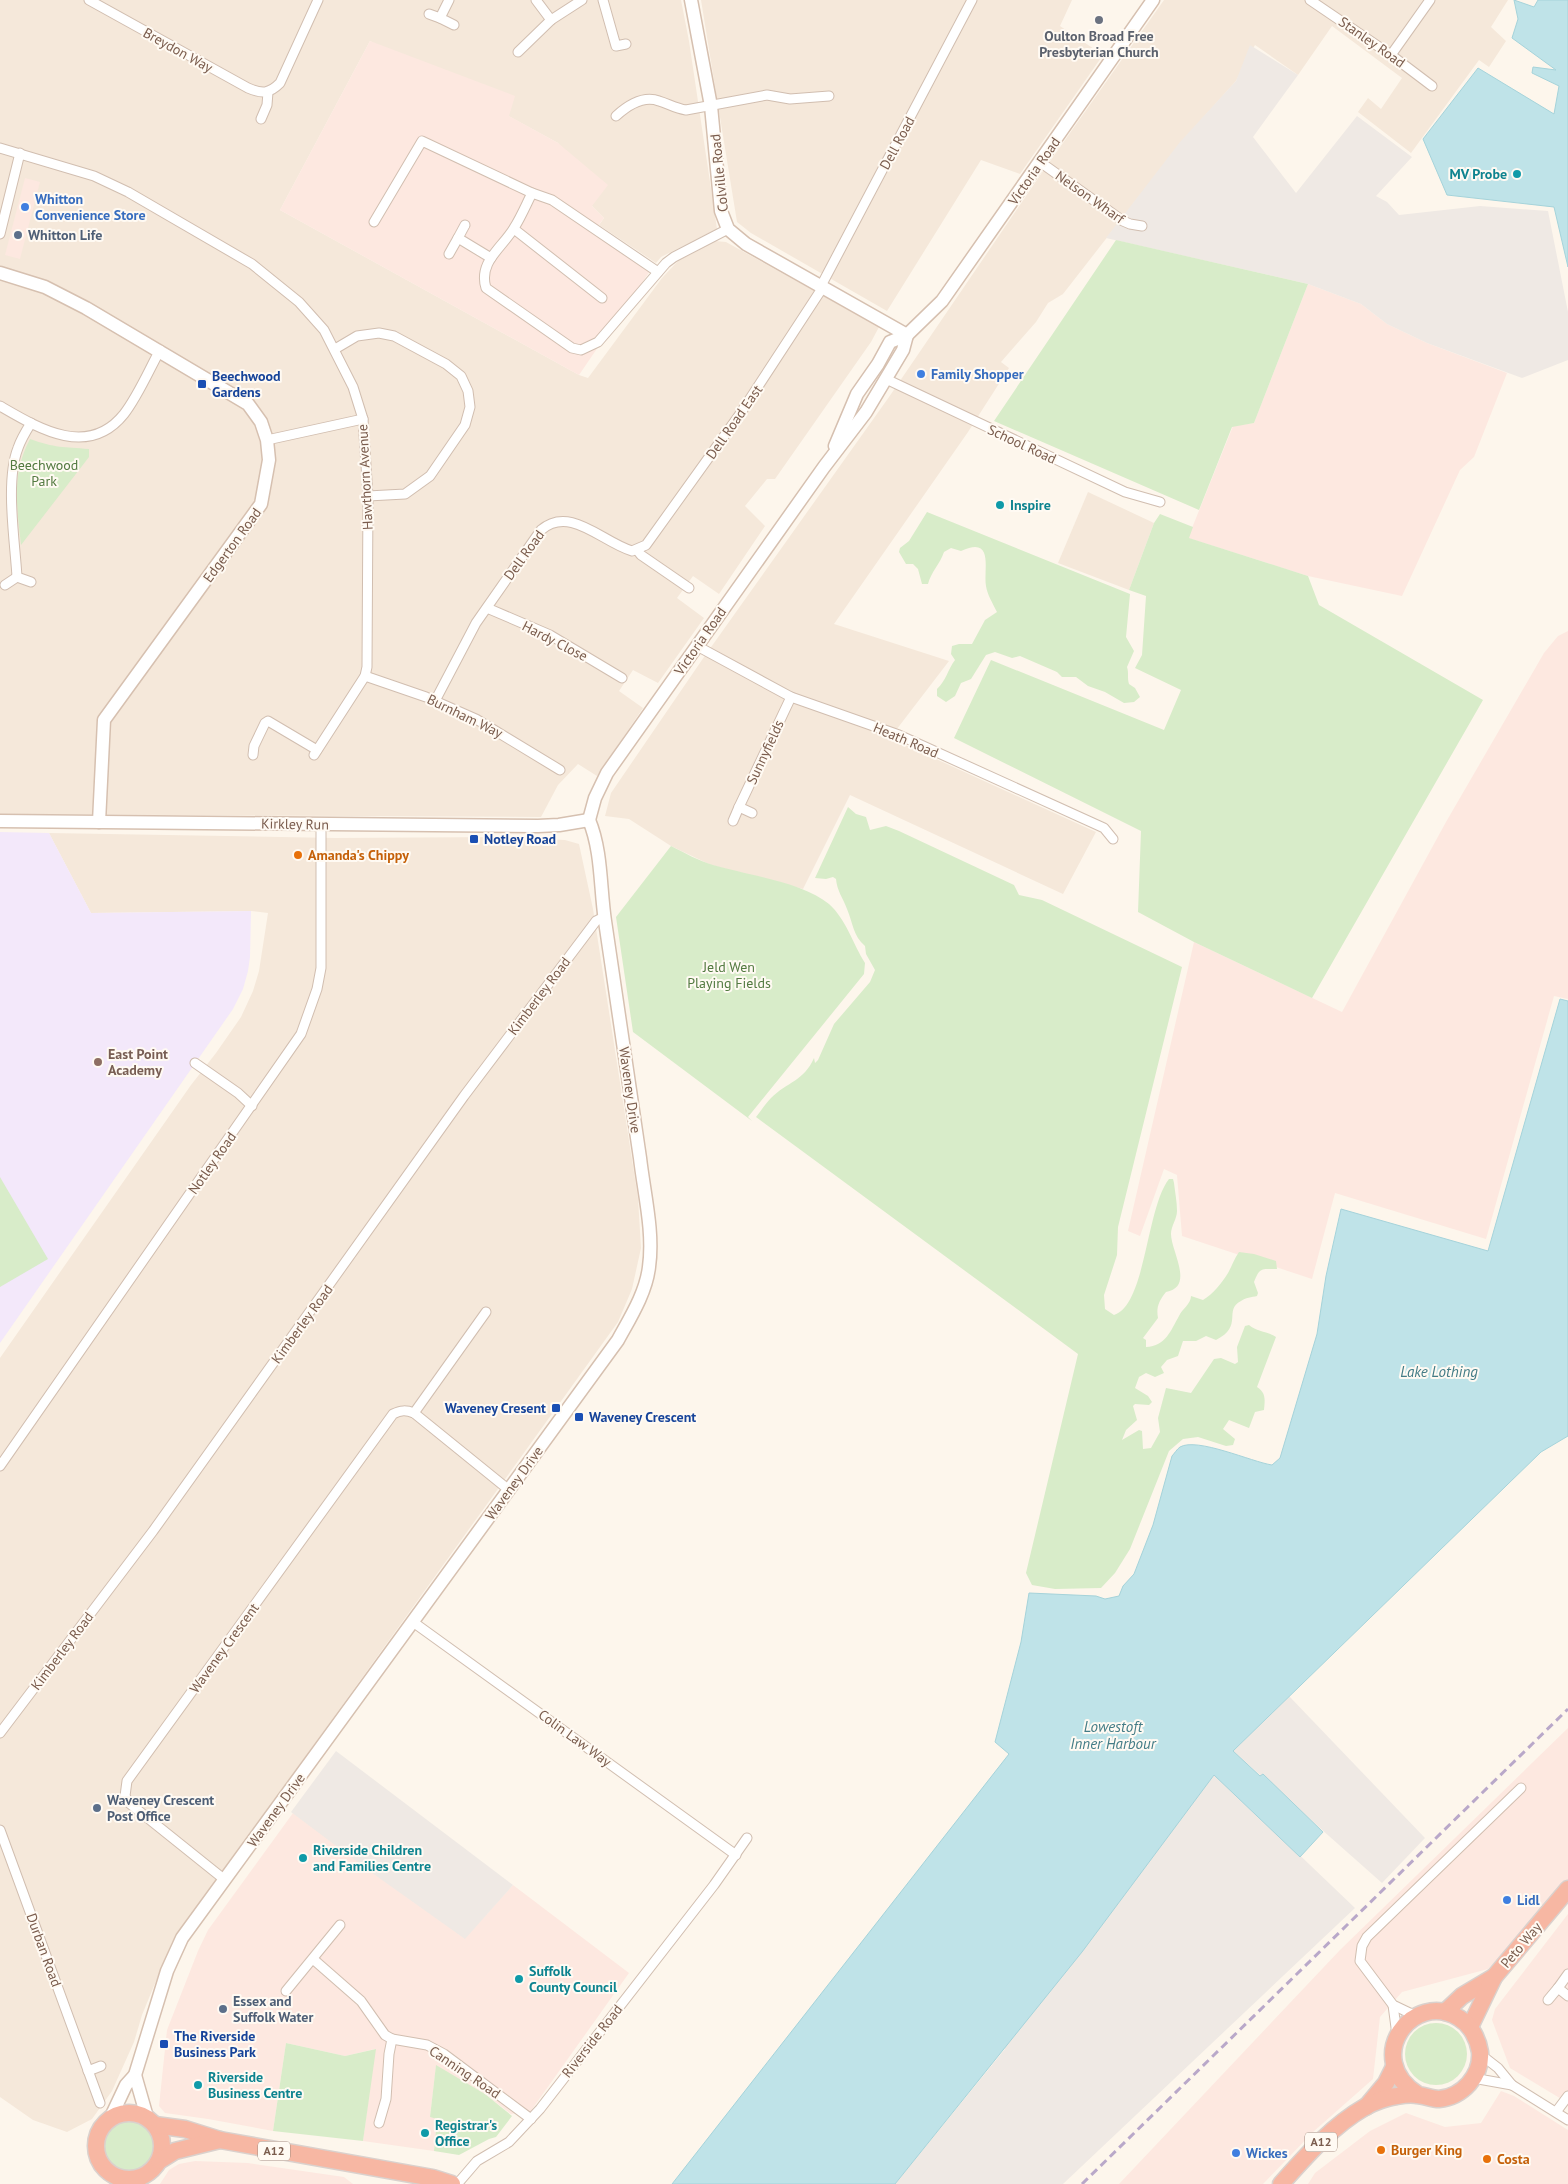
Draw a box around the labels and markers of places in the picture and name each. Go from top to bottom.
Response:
marker: Oulton Broad Free Presbyterian Church [1093,14,1105,26]
place label: Oulton Broad Free Presbyterian Church [1039,27,1159,61]
place label: MV Probe [1450,165,1507,183]
marker: MV Probe [1511,168,1523,180]
place label: Whitton Convenience Store [35,190,146,224]
marker: Whitton Convenience Store [19,201,31,213]
place label: Whitton Life [28,226,102,244]
marker: Whitton Life [12,229,24,241]
place label: Family Shopper [931,365,1024,383]
place label: Beechwood Gardens [212,367,281,401]
marker: Family Shopper [915,368,927,380]
marker: Beechwood Gardens [196,378,208,390]
place label: Inspire [1010,496,1051,514]
marker: Inspire [994,499,1006,511]
place label: Notley Road [484,830,556,848]
marker: Notley Road [468,833,480,845]
place label: Amanda's Chippy [308,846,409,864]
marker: Amanda's Chippy [292,849,304,861]
place label: East Point Academy [108,1045,168,1079]
marker: East Point Academy [92,1056,104,1068]
place label: Waveney Cresent [445,1399,546,1417]
marker: Waveney Cresent [550,1402,562,1414]
place label: Waveney Crescent [589,1408,696,1426]
marker: Waveney Crescent [573,1411,585,1423]
place label: Waveney Crescent Post Office [107,1791,214,1825]
marker: Waveney Crescent Post Office [91,1802,103,1814]
place label: Riverside Children and Families Centre [313,1841,431,1875]
marker: Riverside Children and Families Centre [297,1852,309,1864]
place label: Lidl [1517,1891,1541,1909]
marker: Lidl [1501,1894,1513,1906]
place label: Suffolk County Council [529,1962,618,1996]
marker: Suffolk County Council [513,1973,525,1985]
place label: Essex and Suffolk Water [233,1992,313,2026]
marker: Essex and Suffolk Water [217,2003,229,2015]
place label: The Riverside Business Park [174,2027,256,2061]
marker: The Riverside Business Park [158,2038,170,2050]
place label: Riverside Business Centre [208,2068,302,2102]
marker: Riverside Business Centre [192,2079,204,2091]
place label: Registrar's Office [435,2116,497,2150]
marker: Registrar's Office [419,2127,431,2139]
place label: Burger King [1391,2141,1462,2159]
place label: Wickes [1246,2144,1288,2162]
marker: Burger King [1375,2144,1387,2156]
marker: Wickes [1230,2147,1242,2159]
place label: Costa [1497,2150,1530,2168]
marker: Costa [1481,2153,1493,2165]

